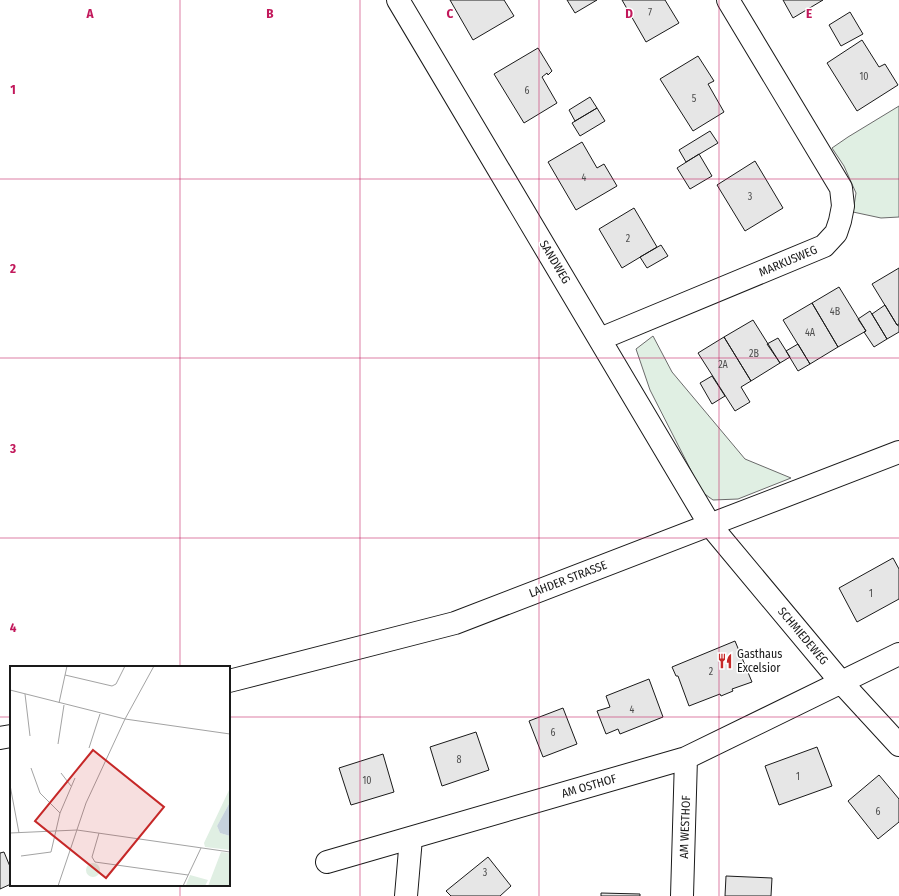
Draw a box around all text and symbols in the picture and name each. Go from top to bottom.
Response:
text: A [85,6,94,21]
text: B [266,6,274,21]
text: C [447,6,454,21]
text: D [625,6,633,21]
text: E [806,6,812,21]
house number: 7 [648,7,652,19]
house number: 10 [859,71,869,83]
text: 1 [10,82,16,97]
house number: 6 [525,85,530,97]
house number: 5 [692,93,697,105]
house number: 4 [582,172,587,184]
house number: 3 [748,191,753,203]
house number: 2 [626,233,631,245]
street label: SANDWEG [537,238,573,286]
street label: MARKUSWEG [757,242,819,280]
text: 2 [9,261,16,276]
house number: 4B [830,306,841,318]
house number: 4A [805,327,816,339]
house number: 2B [749,348,759,360]
house number: 2A [718,359,729,371]
text: 3 [9,441,16,456]
street label: LAHDER STRASSE [527,558,609,600]
house number: 1 [869,588,873,600]
street label: SCHMIEDEWEG [775,604,831,668]
text: 4 [10,620,17,635]
place label: Gasthaus Excelsior [737,647,782,675]
restaurant icon: Gasthaus Excelsior [716,652,734,670]
inset map [10,666,230,886]
house number: 2 [709,666,714,678]
house number: 4 [630,704,635,716]
house number: 6 [551,727,556,739]
house number: 8 [457,754,462,766]
street label: AM OSTHOF [560,771,619,801]
house number: 1 [796,771,800,783]
house number: 10 [362,775,372,787]
street label: AM WESTHOF [677,794,693,859]
house number: 6 [876,806,881,818]
house number: 3 [483,867,488,879]

